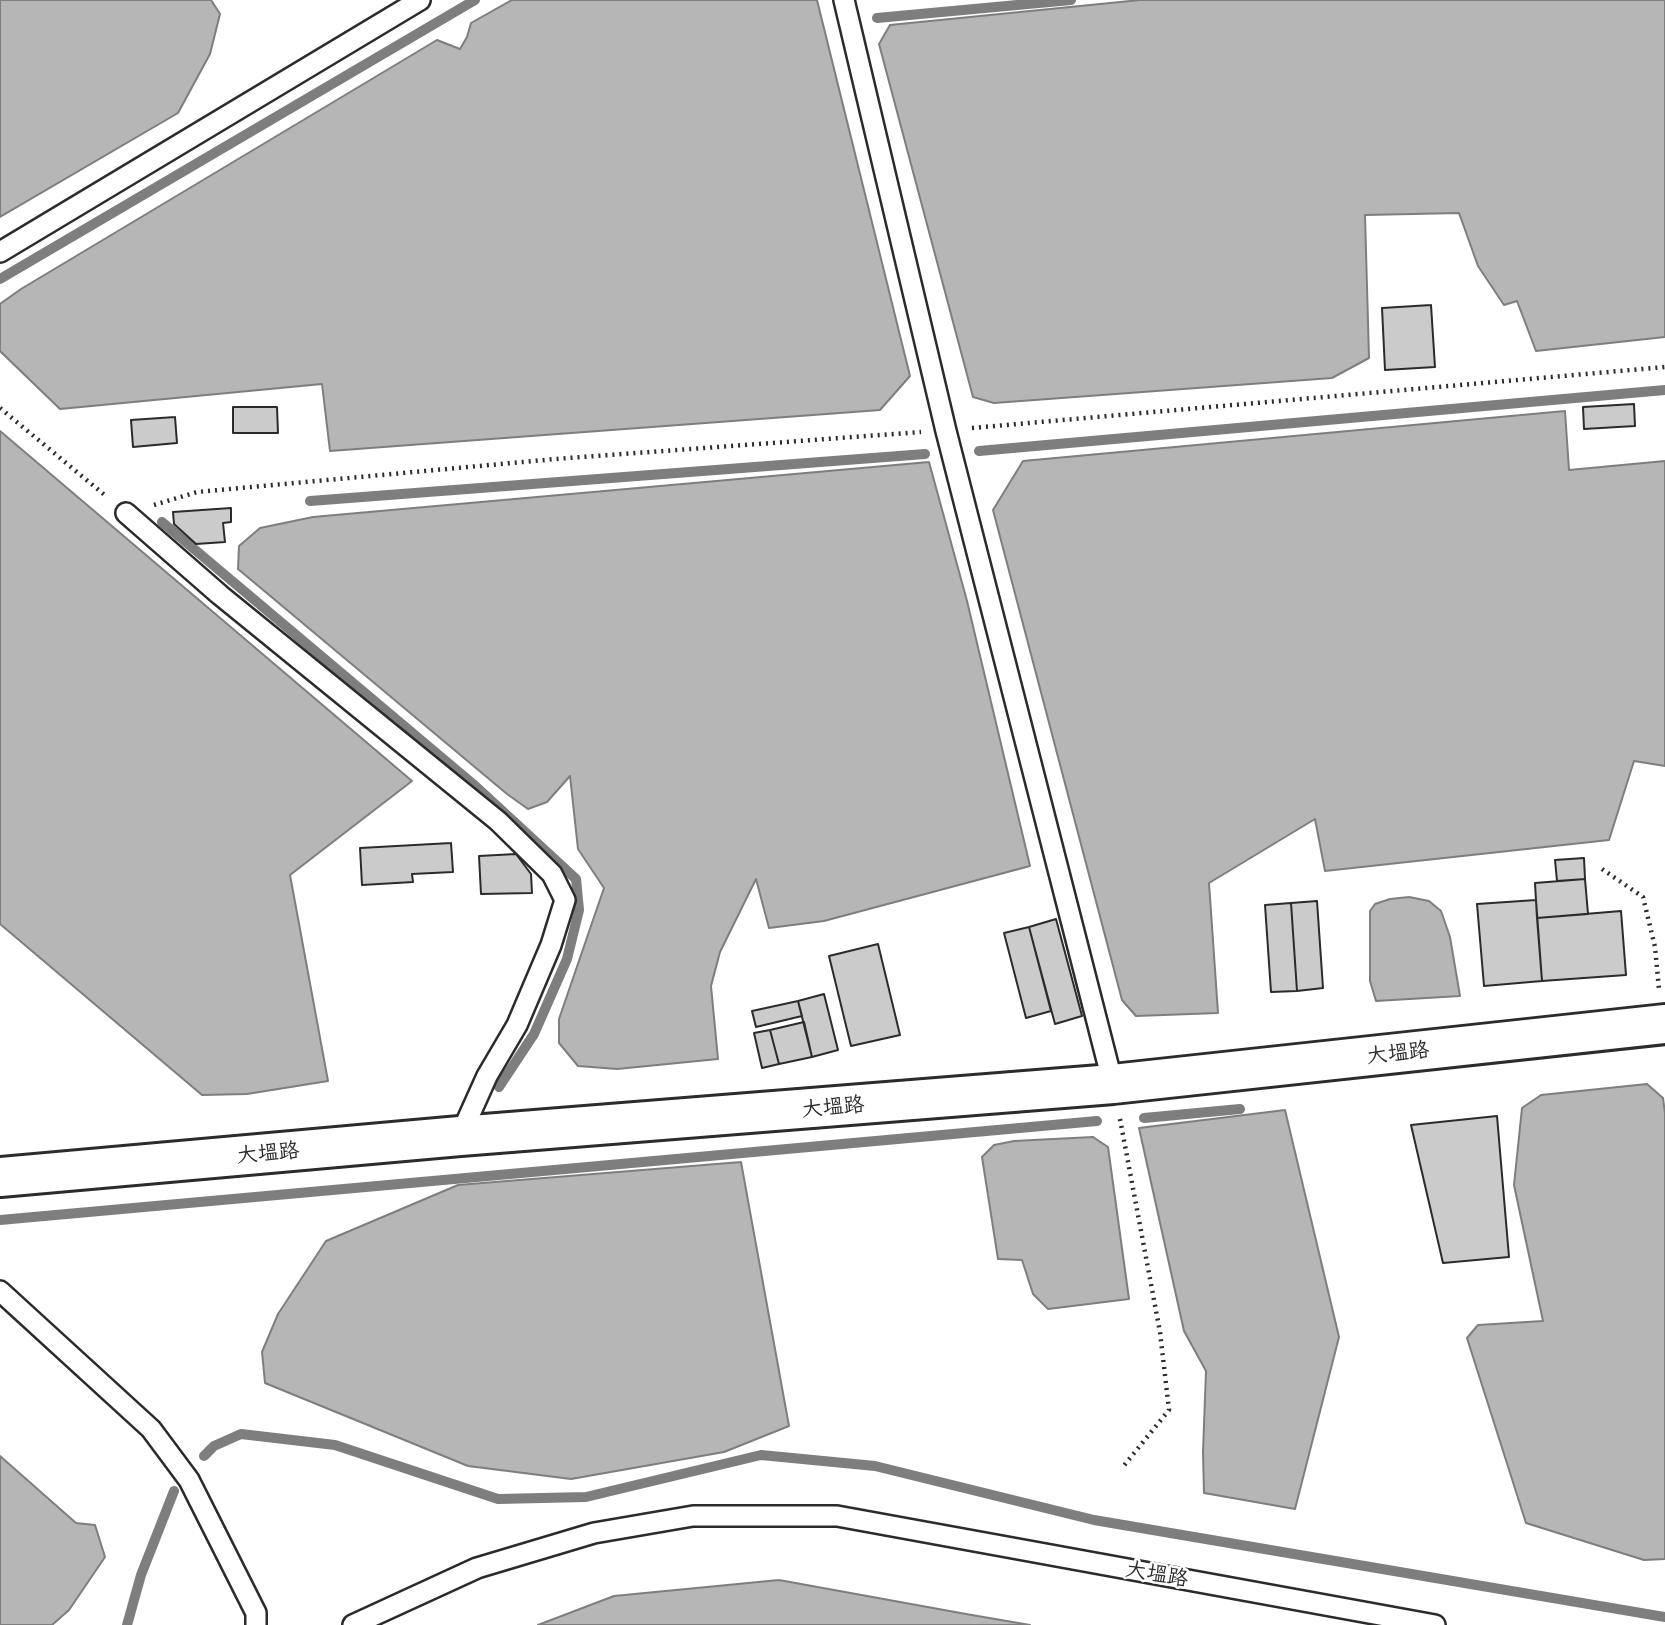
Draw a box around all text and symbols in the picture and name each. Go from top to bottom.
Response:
street label: 大塭路 [1365,1037,1431,1069]
street label: 大塭路 [801,1092,865,1122]
street label: 大塭路 [236,1138,300,1168]
street label: 大塭路 [1124,1556,1190,1592]

